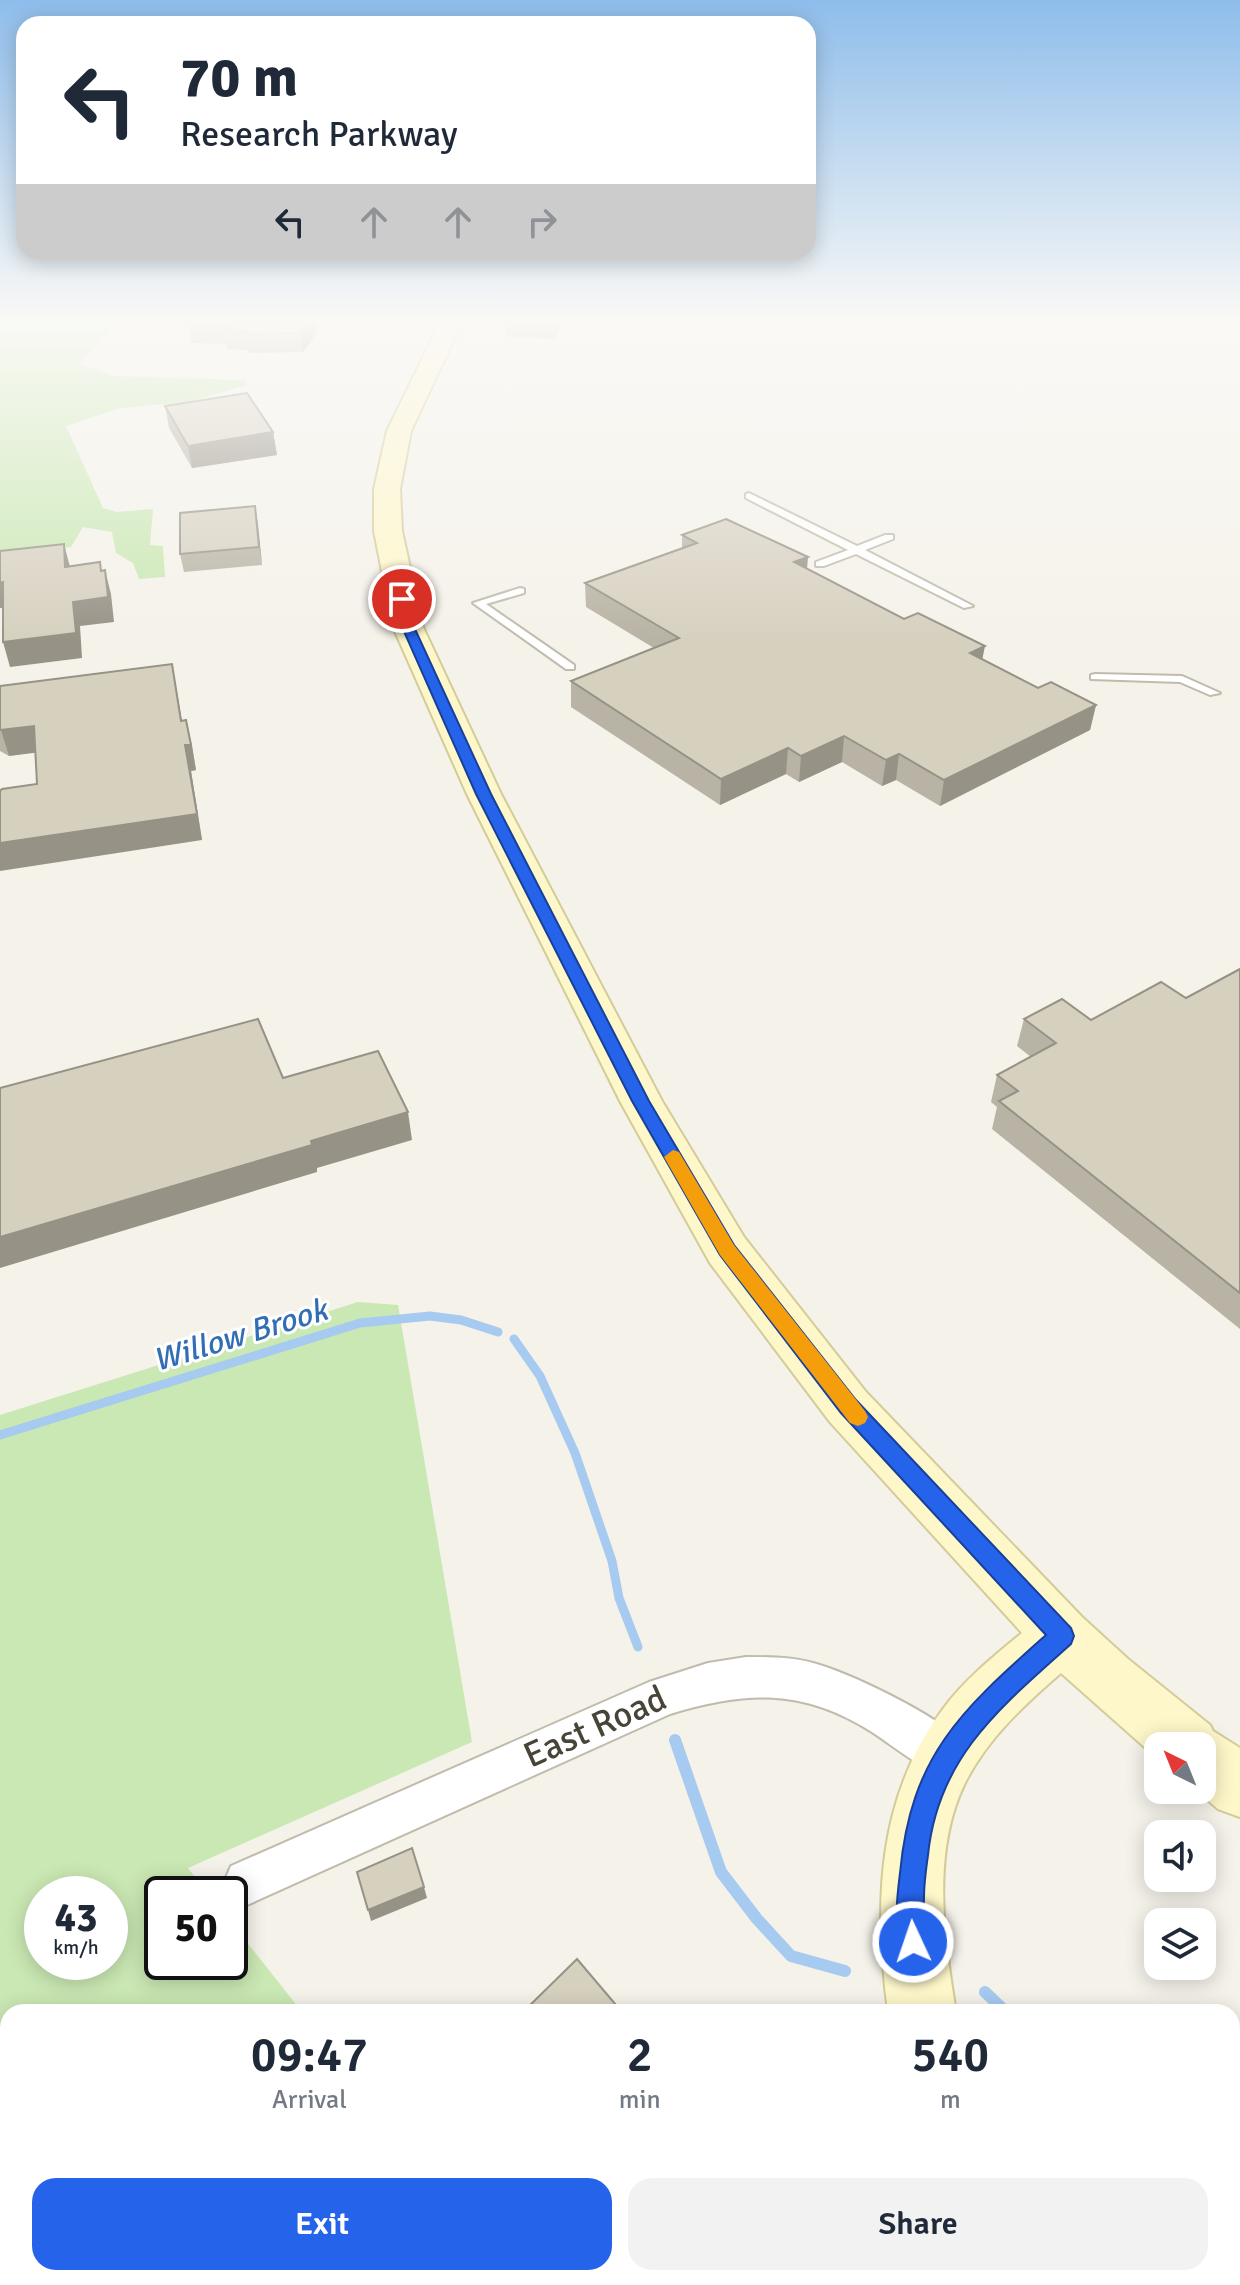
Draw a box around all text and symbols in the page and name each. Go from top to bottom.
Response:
text: 70 m [180,43,298,112]
icon: left [48,48,152,152]
text: Research Parkway [180,112,458,157]
icon: left [268,200,312,244]
icon: ahead [352,200,396,244]
icon: ahead [436,200,480,244]
icon: right [520,200,564,244]
pin [368,565,436,633]
icon: arrive [380,577,424,621]
water label: Willow Brook [148,1289,335,1380]
street label: East Road [517,1676,673,1778]
north arrow [1144,1732,1216,1804]
map controls [1144,1732,1216,1980]
button: sound [1144,1820,1216,1892]
speed limit sign: 50 [144,1876,248,1980]
text: 43 [54,1893,98,1943]
position arrow [871,1900,955,1984]
button: layers [1144,1908,1216,1980]
text: km/h [53,1935,99,1960]
text: 09:47 [251,2026,368,2085]
text: 2 [627,2026,653,2085]
text: 540 [911,2026,989,2085]
text: Arrival [272,2084,347,2116]
text: min [619,2084,661,2116]
text: m [940,2084,961,2116]
button: Exit [32,2178,612,2270]
button: Share [628,2178,1208,2270]

